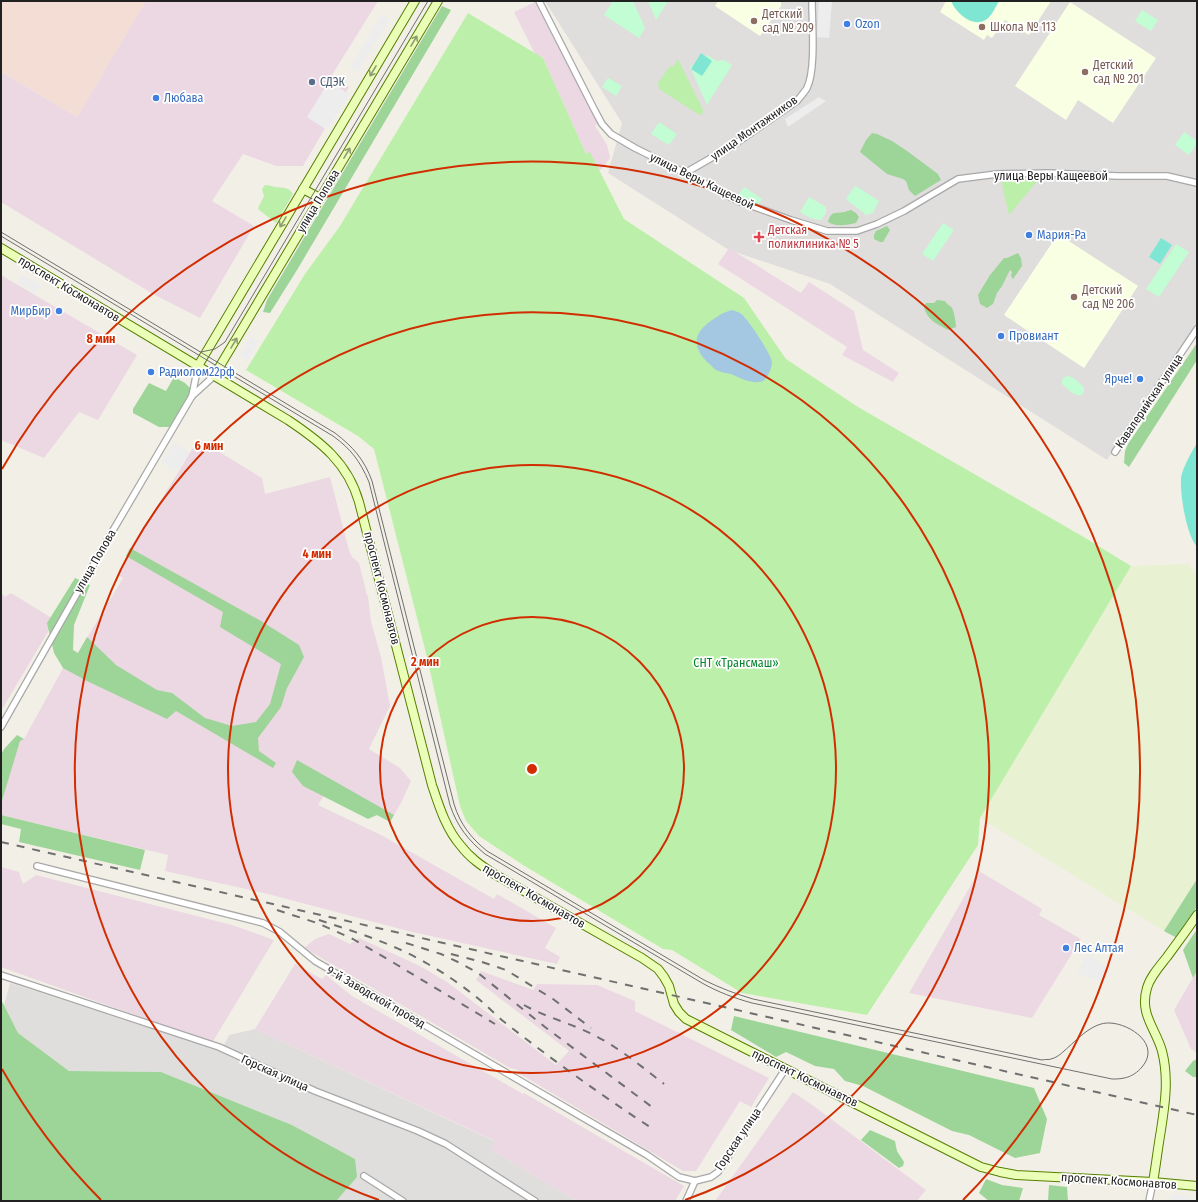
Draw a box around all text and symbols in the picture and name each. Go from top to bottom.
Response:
place label: Детский сад № 209 [761,7,814,35]
marker: Детский сад № 209 [749,16,759,26]
place label: Ozon [855,17,880,31]
marker: Ozon [842,19,852,29]
place label: Школа № 113 [990,20,1056,34]
marker: Школа № 113 [977,22,987,32]
one-way arrow [410,36,418,47]
place label: Детский сад № 201 [1092,58,1144,86]
one-way arrow [369,65,377,77]
marker: Детский сад № 201 [1080,67,1090,77]
place label: СДЭК [320,75,346,89]
marker: СДЭК [307,77,317,87]
place label: Любава [164,91,203,105]
marker: Любава [151,93,161,103]
street label: улица Монтажников [708,93,800,163]
one-way arrow [343,148,351,159]
street label: улица Веры Кащеевой [648,150,756,212]
street label: улица Попова [294,167,342,235]
street label: улица Веры Кащеевой [994,169,1108,183]
one-way arrow [279,216,287,228]
place label: Детская поликлиника № 5 [767,223,859,251]
place label: Мария-Ра [1037,228,1086,242]
marker: Мария-Ра [1024,230,1034,240]
marker: Детская поликлиника № 5 [753,231,765,243]
street label: проспект Космонавтов [16,253,122,325]
place label: Детский сад № 206 [1081,283,1134,311]
marker: Детский сад № 206 [1069,292,1079,302]
place label: МирБир [11,304,51,318]
marker: МирБир [54,306,64,316]
place label: Провиант [1009,329,1059,343]
marker: Провиант [996,331,1006,341]
text: 8 мин [87,332,116,346]
one-way arrow [230,338,238,349]
street label: Кавалерийская улица [1112,351,1186,451]
place label: Радиолом22рф [159,365,235,379]
marker: Радиолом22рф [146,367,156,377]
place label: Ярче! [1104,372,1132,386]
marker: Ярче! [1135,374,1145,384]
text: 6 мин [195,439,223,453]
street label: улица Попова [71,527,119,595]
street label: проспект Космонавтов [361,530,403,646]
text: 4 мин [303,547,331,561]
text: 2 мин [410,655,439,669]
park label: СНТ «Трансмаш» [693,656,779,670]
centre of rings [525,762,539,776]
street label: проспект Космонавтов [480,861,588,931]
place label: Лес Алтая [1074,941,1124,955]
marker: Лес Алтая [1061,943,1071,953]
street label: 9-й Заводской проезд [324,963,428,1031]
street label: проспект Космонавтов [750,1046,860,1110]
street label: Горская улица [239,1052,311,1094]
street label: Горская улица [712,1105,764,1173]
street label: проспект Космонавтов [1061,1170,1177,1192]

